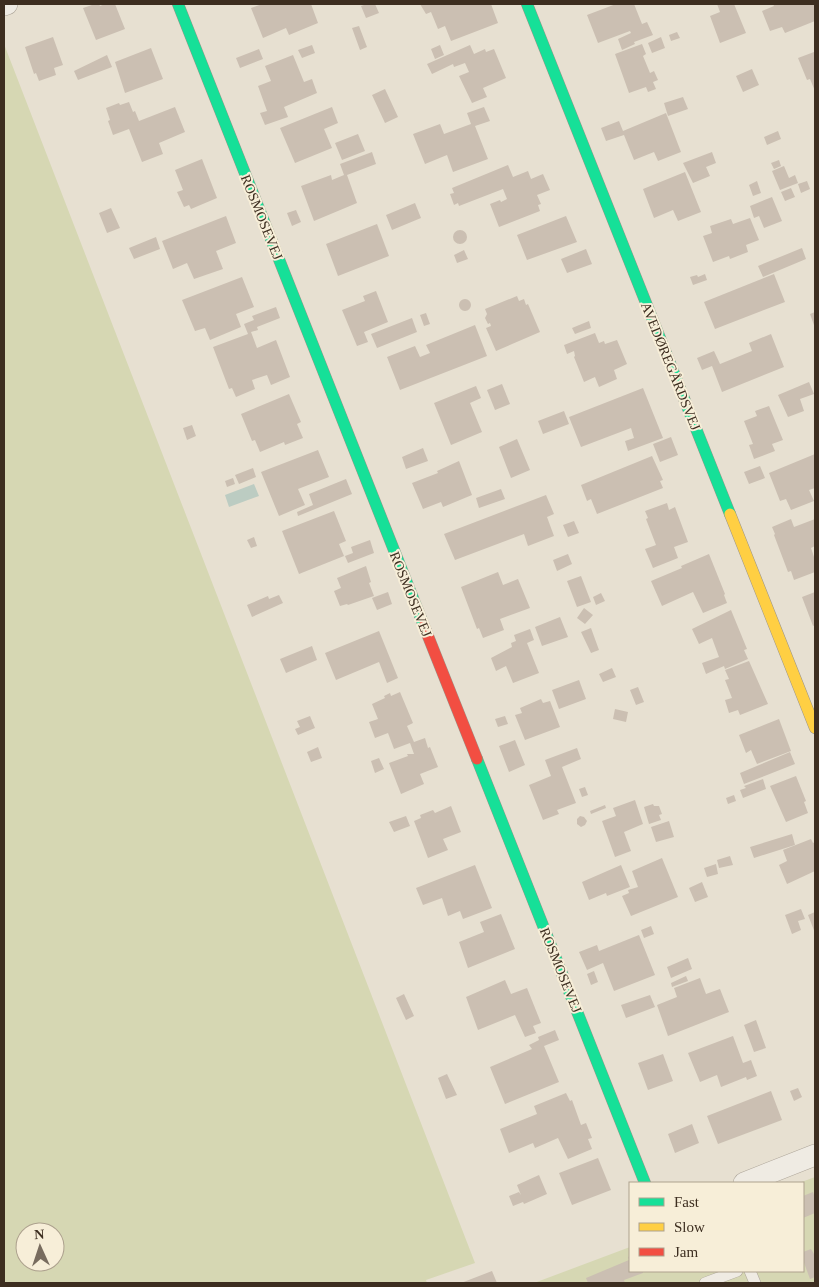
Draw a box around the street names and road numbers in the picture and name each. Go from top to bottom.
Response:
street label: ROSMOSEVEJ [238,173,286,262]
street label: AVEDØREGÅRDSVEJ [638,300,703,433]
street label: ROSMOSEVEJ [387,550,435,639]
street label: ROSMOSEVEJ [537,926,585,1015]

